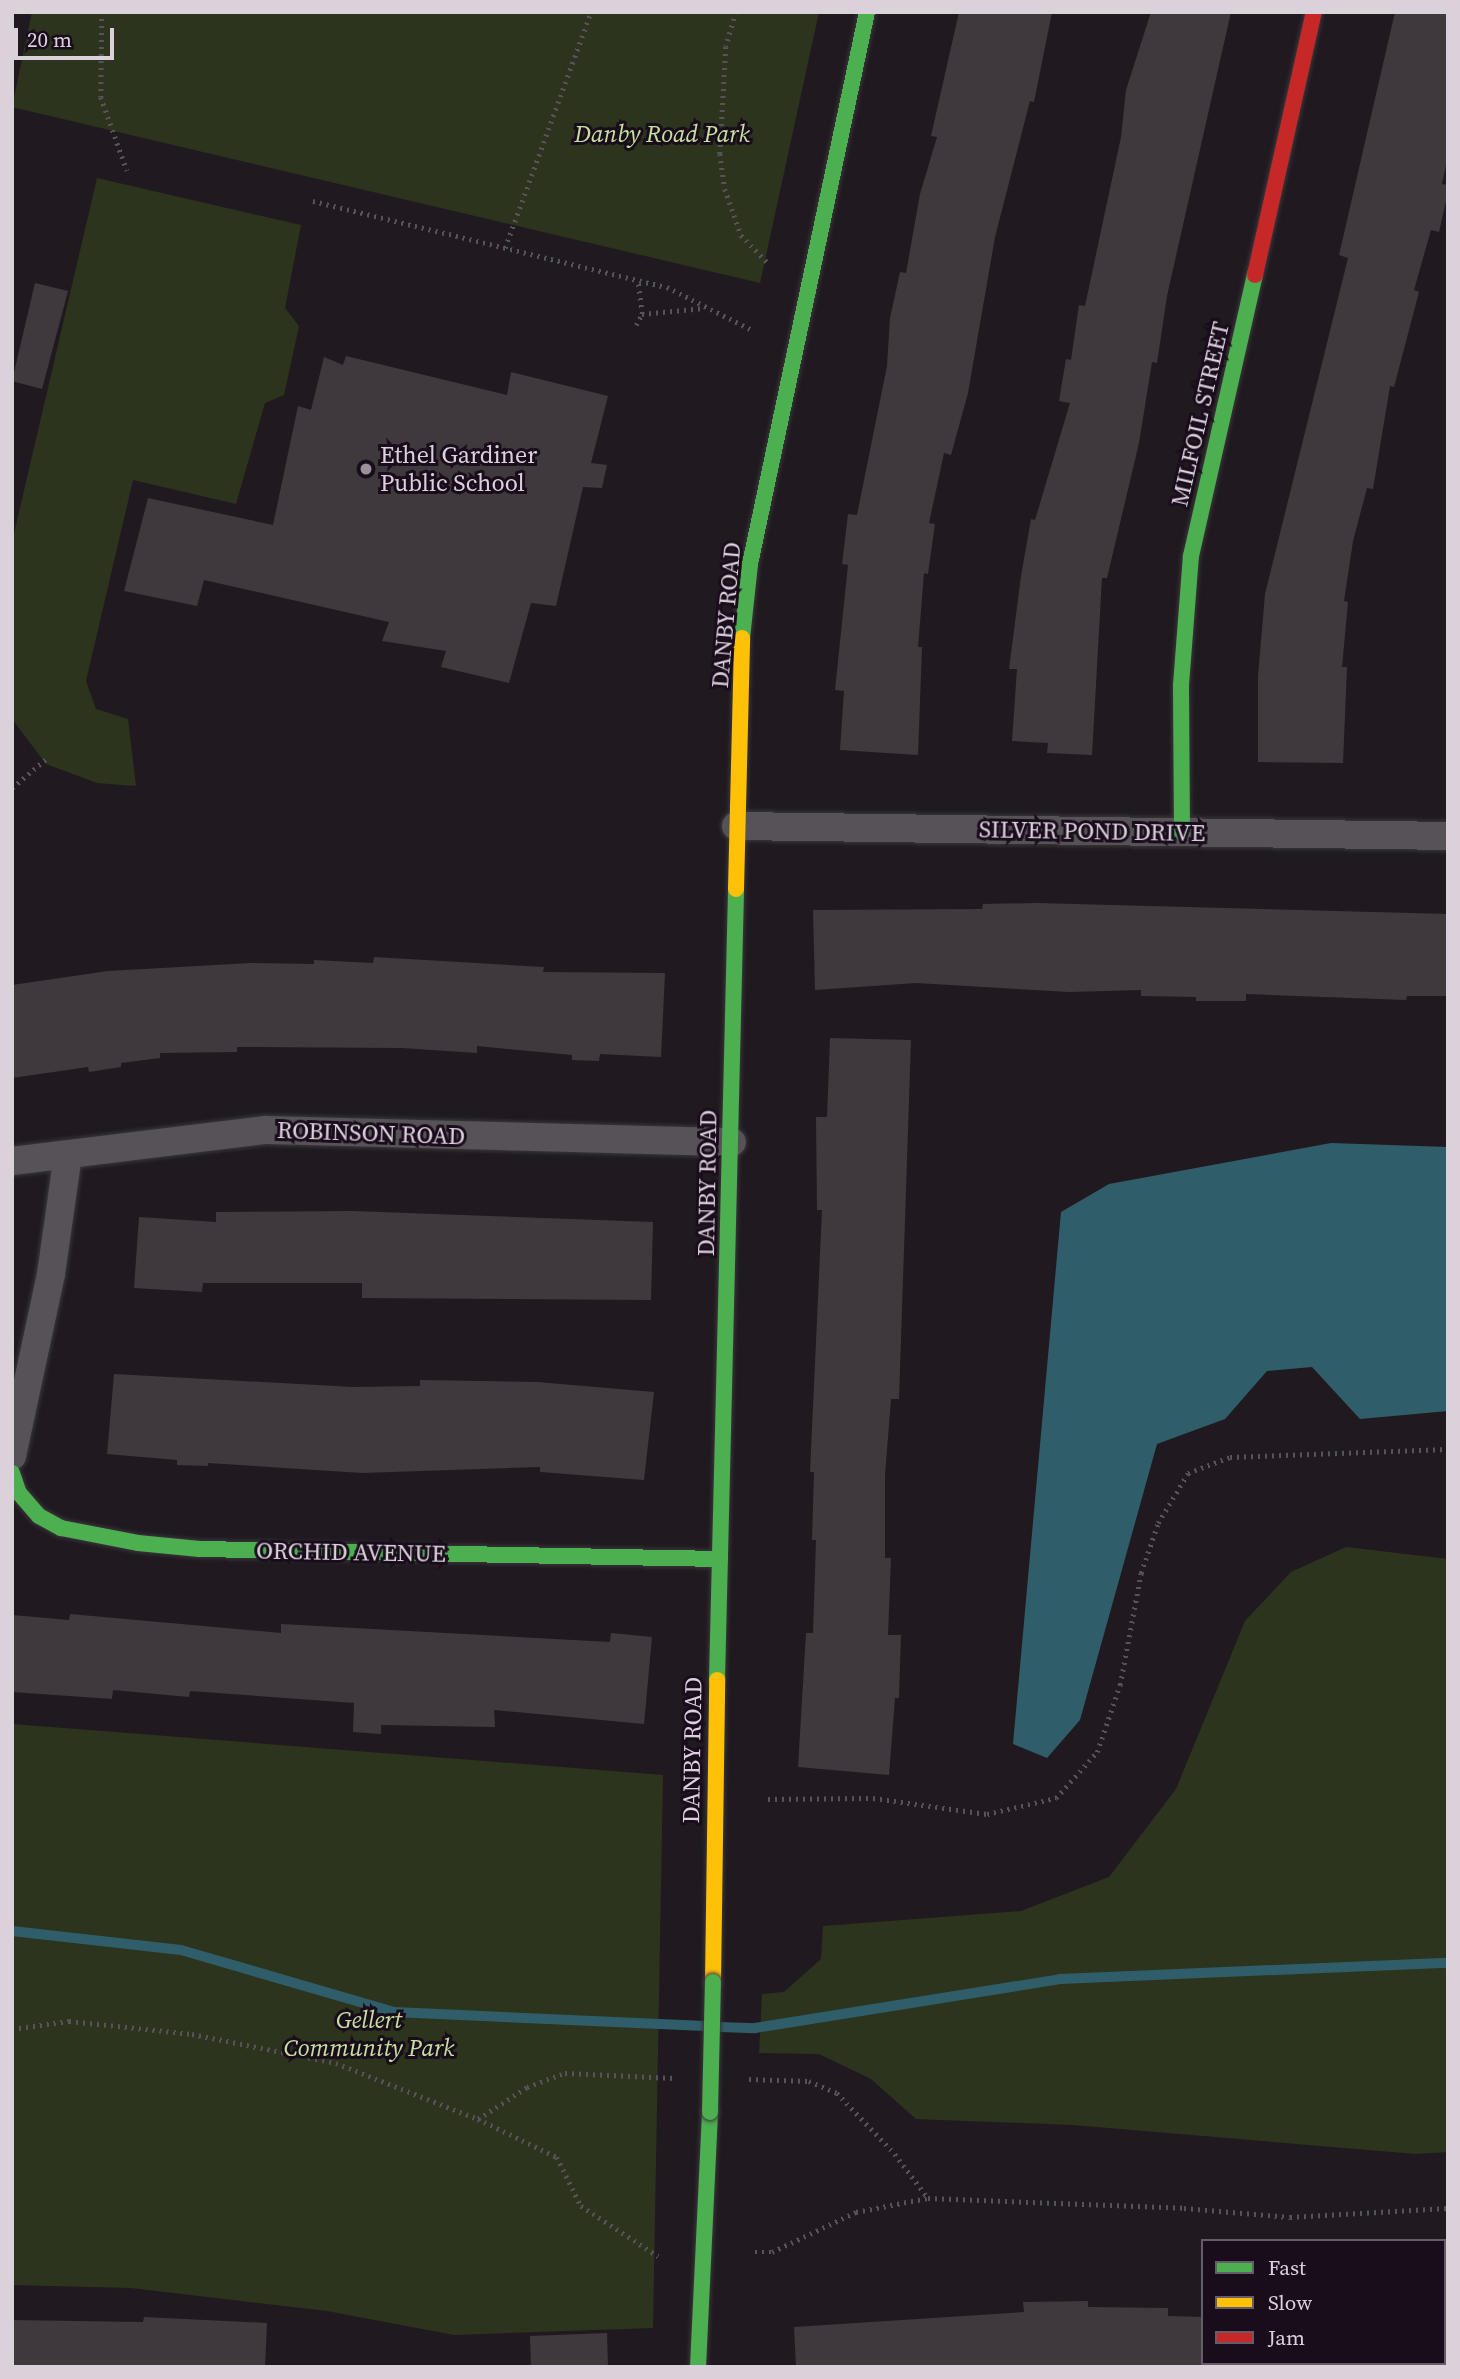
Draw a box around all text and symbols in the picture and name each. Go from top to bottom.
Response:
scale bar [18,14,117,58]
text: 20 m [27,25,72,54]
park label: Danby Road Park [574,120,750,148]
street label: MILFOIL STREET [1165,319,1235,509]
place label: Ethel Gardiner Public School [380,441,538,497]
marker: Ethel Gardiner Public School [358,461,374,477]
street label: DANBY ROAD [705,540,747,690]
street label: SILVER POND DRIVE [979,815,1205,847]
street label: DANBY ROAD [691,1109,723,1257]
street label: ROBINSON ROAD [276,1115,466,1151]
street label: ORCHID AVENUE [256,1536,446,1568]
street label: DANBY ROAD [676,1676,708,1824]
park label: Gellert Community Park [284,2006,454,2062]
legend [1201,2239,1446,2365]
text: Fast [1268,2253,1306,2282]
text: Slow [1268,2288,1312,2317]
text: Jam [1268,2323,1305,2352]

